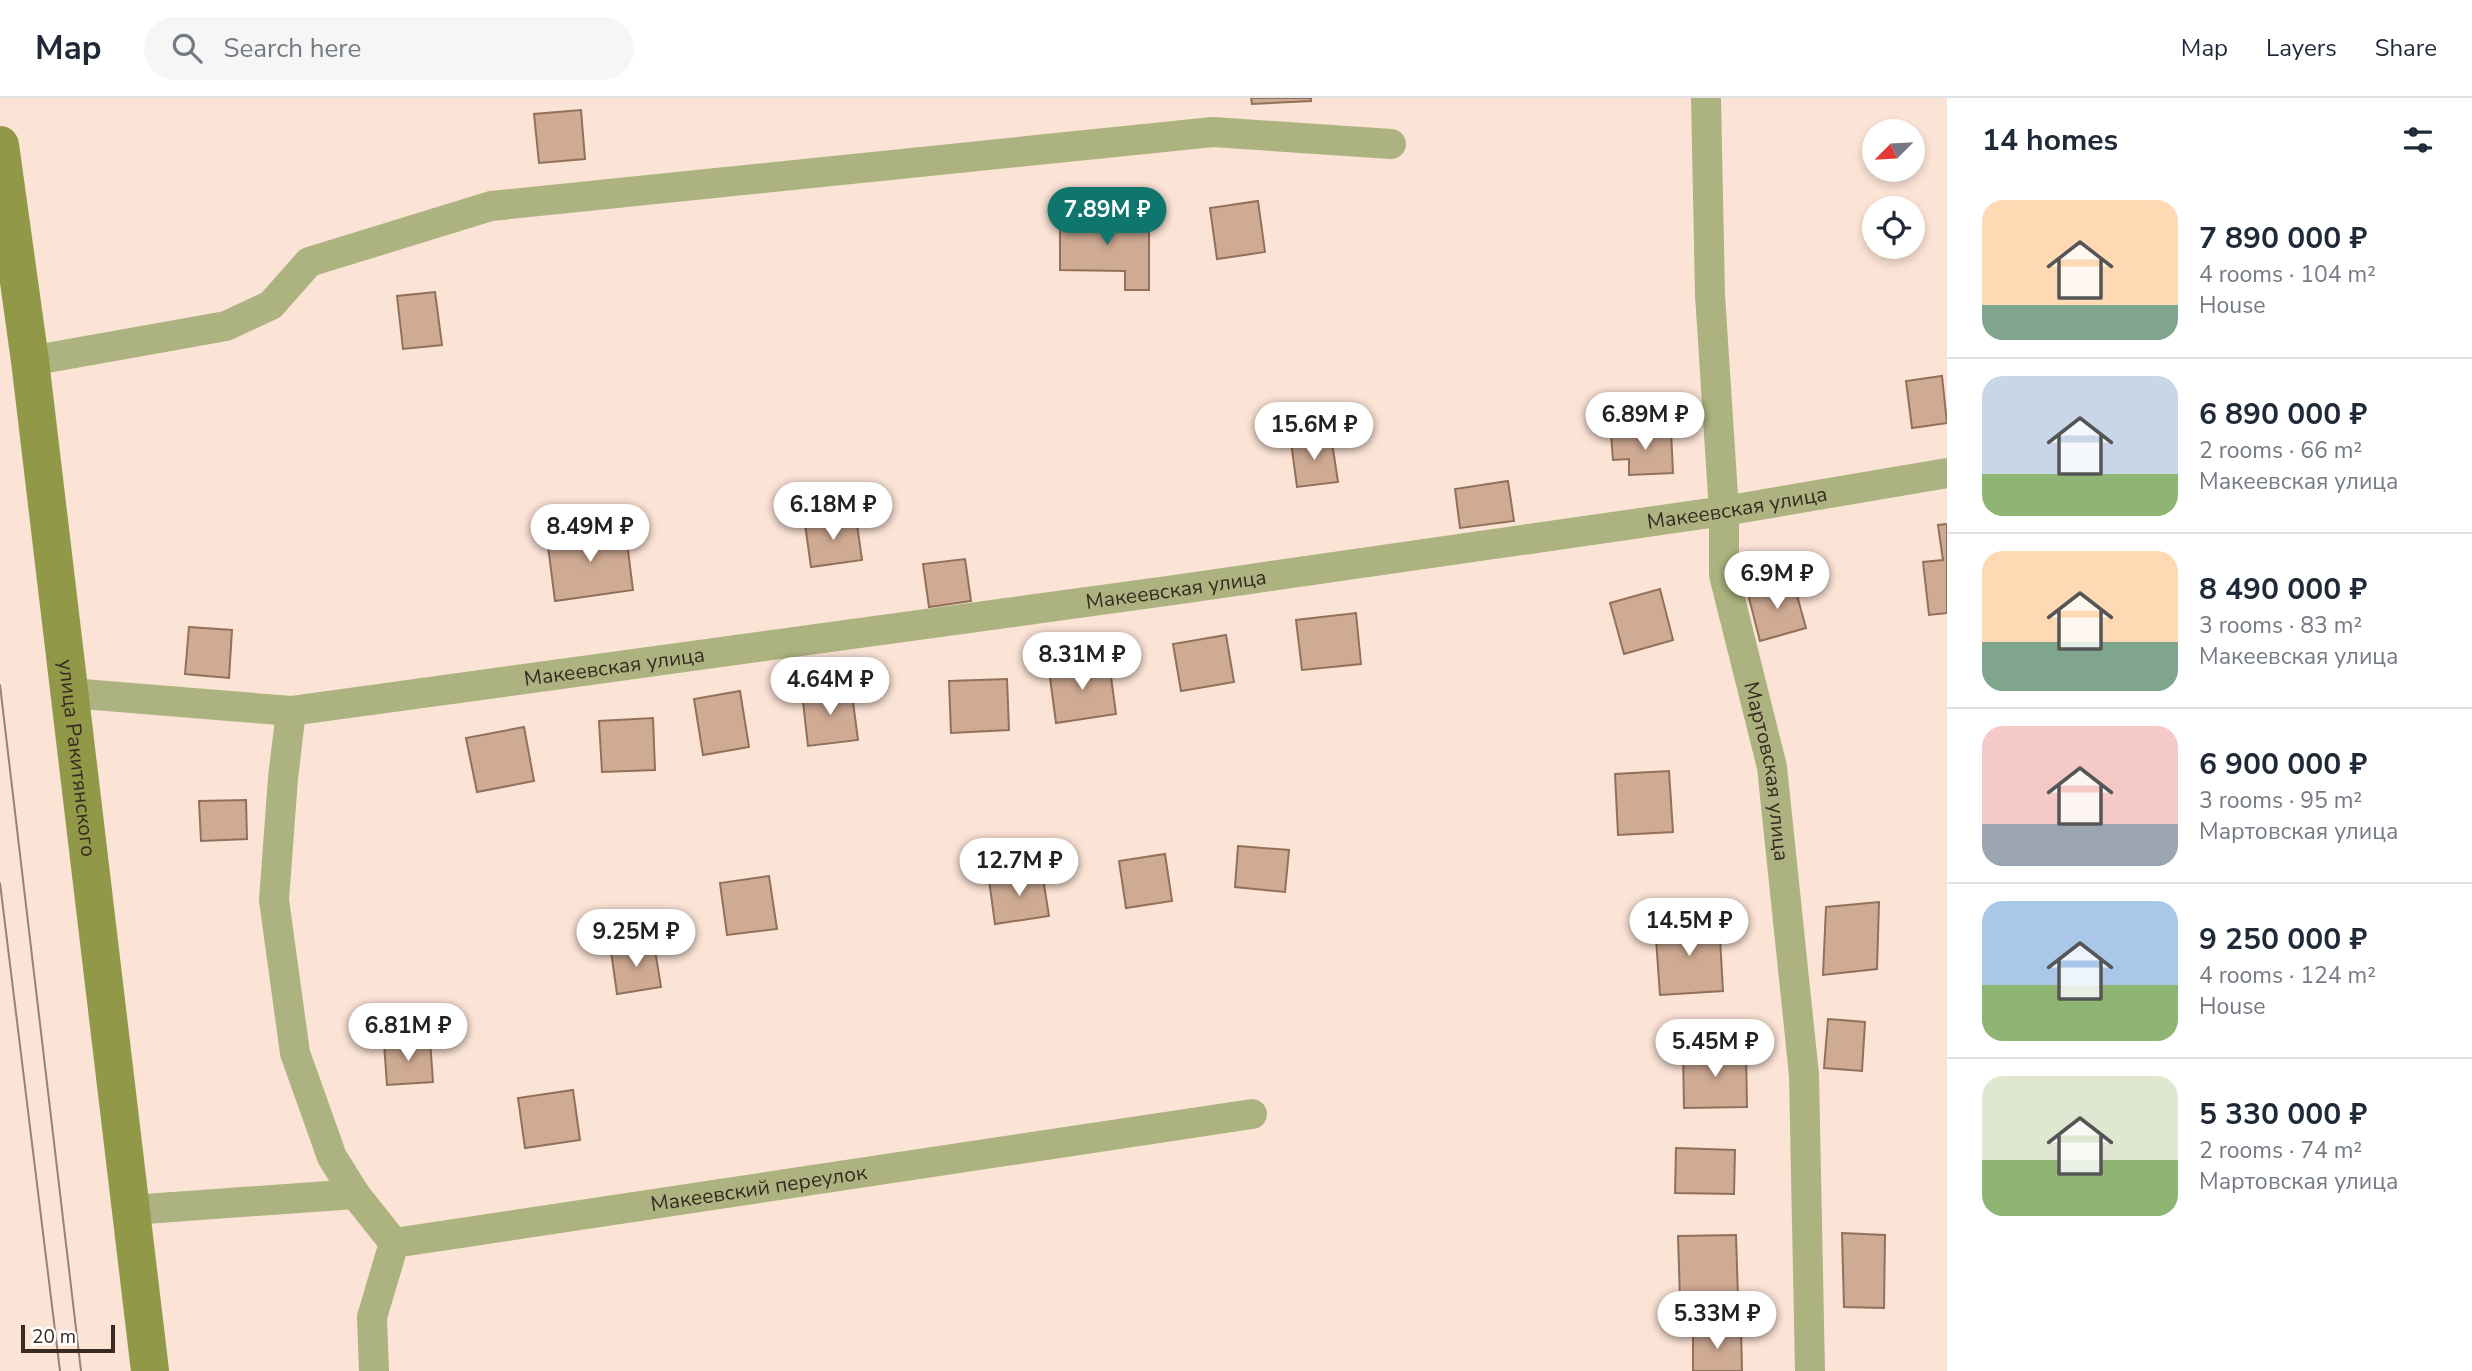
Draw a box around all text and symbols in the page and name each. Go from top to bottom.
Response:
search box [144,17,634,80]
text: Map [35,26,102,71]
icon: search [168,29,206,67]
text: Search here [224,31,361,66]
text: Map [2181,32,2228,64]
text: Layers [2266,32,2337,64]
text: Share [2375,32,2437,64]
north arrow [1862,119,1925,182]
map controls [1862,119,1925,259]
text: 14 homes [1982,120,2118,161]
icon: filters [2399,121,2437,159]
pin: 7.89M ₽ [1042,188,1172,247]
text: 7.89M ₽ [1063,194,1151,225]
button: locate [1862,196,1925,259]
text: 7 890 000 ₽ [2199,218,2367,259]
icon: home [2038,228,2122,312]
text: 4 rooms · 104 m² [2199,259,2376,290]
text: House [2199,290,2266,321]
pin: 6.89M ₽ [1580,392,1710,452]
text: 6 890 000 ₽ [2199,394,2367,435]
text: 6.89M ₽ [1601,399,1689,430]
pin: 15.6M ₽ [1249,402,1379,462]
icon: home [2038,404,2122,488]
text: 15.6M ₽ [1270,409,1358,440]
text: 2 rooms · 66 m² [2199,435,2362,466]
text: Макеевская улица [2199,466,2399,497]
street label: Макеевская улица [1645,480,1829,536]
pin: 6.18M ₽ [768,482,898,542]
text: 6.18M ₽ [789,489,877,520]
pin: 8.49M ₽ [525,504,655,564]
text: 8.49M ₽ [546,511,634,542]
pin: 6.9M ₽ [1720,552,1834,611]
text: 6.9M ₽ [1740,558,1814,589]
street label: Макеевская улица [1084,563,1268,616]
text: 8 490 000 ₽ [2199,569,2367,610]
icon: home [2038,579,2122,663]
text: 3 rooms · 83 m² [2199,610,2362,641]
pin: 8.31M ₽ [1017,632,1147,692]
text: 8.31M ₽ [1038,639,1126,670]
street label: Макеевская улица [522,640,706,693]
text: Макеевская улица [2199,641,2399,672]
street label: улица Ракитянского [52,658,103,858]
pin: 4.64M ₽ [765,658,895,717]
text: 4.64M ₽ [786,664,874,695]
street label: Мартовская улица [1737,679,1796,863]
text: 6 900 000 ₽ [2199,744,2367,785]
icon: home [2038,754,2122,838]
text: 3 rooms · 95 m² [2199,785,2362,816]
text: Мартовская улица [2199,816,2398,847]
pin: 12.7M ₽ [954,838,1084,898]
text: 12.7M ₽ [975,845,1063,876]
pin: 14.5M ₽ [1624,898,1754,958]
text: 14.5M ₽ [1645,905,1733,936]
pin: 9.25M ₽ [571,910,701,969]
text: 9.25M ₽ [592,916,680,947]
text: 9 250 000 ₽ [2199,919,2367,960]
icon: home [2038,929,2122,1013]
text: 4 rooms · 124 m² [2199,960,2376,991]
text: House [2199,991,2266,1022]
pin: 6.81M ₽ [343,1004,473,1063]
text: 6.81M ₽ [364,1010,452,1041]
pin: 5.45M ₽ [1650,1020,1780,1079]
text: 5.45M ₽ [1671,1026,1759,1057]
text: 5 330 000 ₽ [2199,1094,2367,1135]
icon: home [2038,1104,2122,1188]
text: 2 rooms · 74 m² [2199,1135,2362,1166]
street label: Макеевский переулок [649,1158,870,1218]
text: Мартовская улица [2199,1166,2398,1197]
pin: 5.33M ₽ [1652,1292,1782,1351]
text: 5.33M ₽ [1673,1298,1761,1329]
scale bar [21,1322,116,1354]
text: 20 m [32,1324,76,1350]

